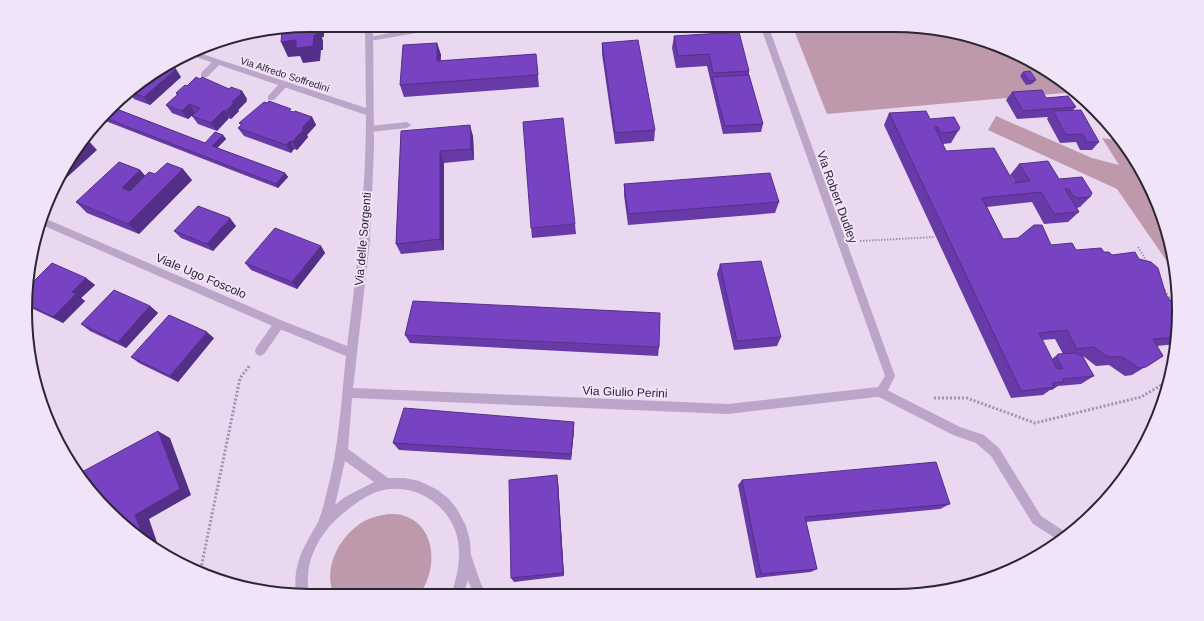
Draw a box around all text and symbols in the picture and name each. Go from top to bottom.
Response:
street label: Via Alfredo Soffredini [239,55,331,94]
street label: Via Robert Dudley [814,149,860,245]
street label: Via delle Sorgenti [352,192,374,286]
street label: Viale Ugo Foscolo [154,251,249,302]
street label: Via Giulio Perini [582,384,668,400]

